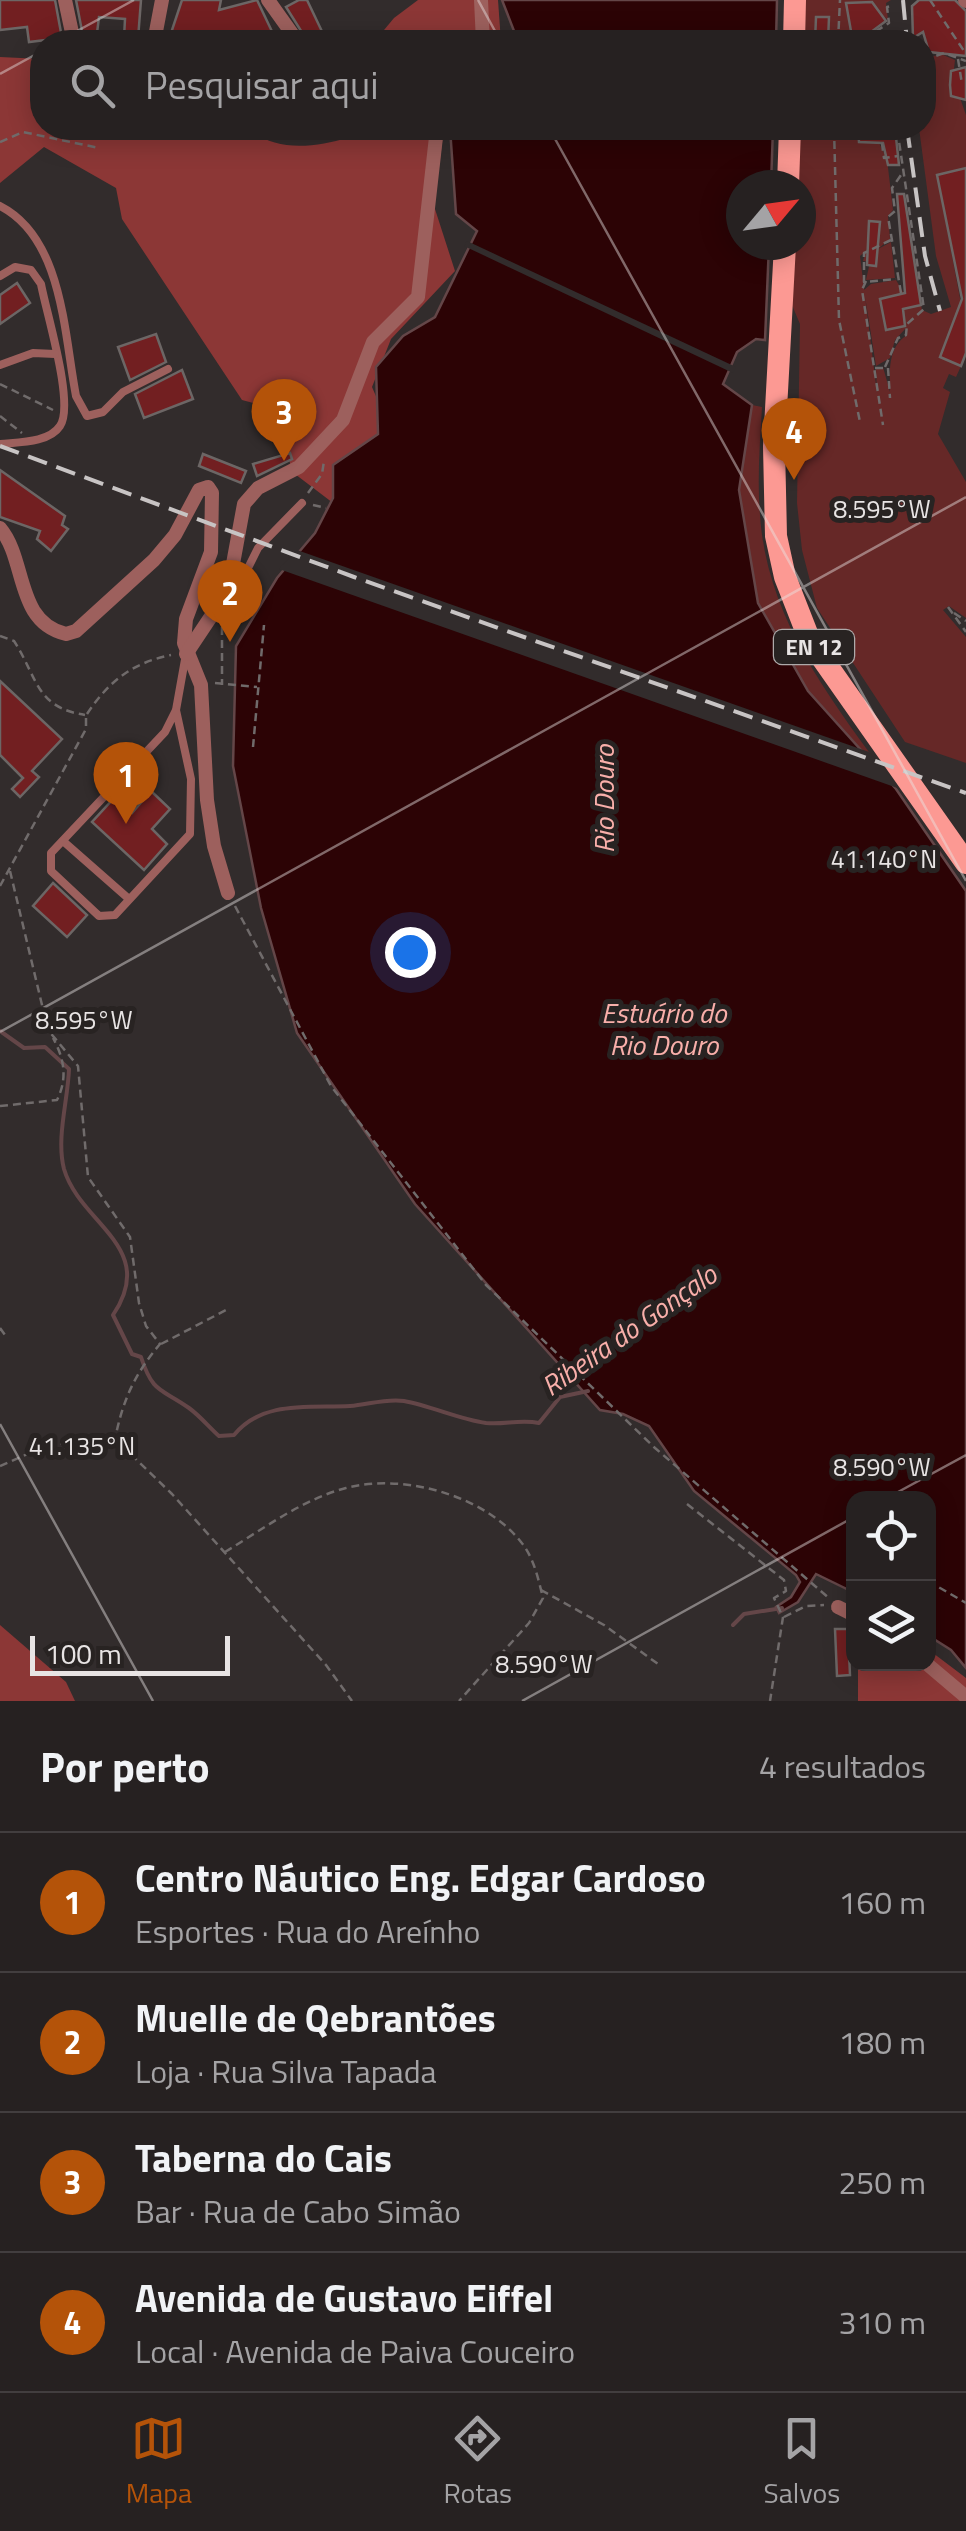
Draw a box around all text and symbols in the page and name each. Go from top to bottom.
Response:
search box [30,30,936,140]
text: Pesquisar aqui [145,56,378,114]
icon: search [65,58,120,113]
north arrow [726,170,816,260]
pin: 3 [252,378,316,461]
pin: 4 [762,398,826,480]
text: 8.595°W [833,490,931,528]
pin: 2 [198,560,262,642]
road number: EN 12 [774,630,854,664]
pin: 1 [94,742,158,824]
water label: Rio Douro [582,744,625,853]
text: 41.140°N [831,840,937,878]
your location [385,927,436,978]
water label: Estuário do Rio Douro [601,991,728,1066]
text: 8.595°W [35,1001,133,1039]
water label: Ribeira do Gonçalo [532,1252,726,1406]
text: 41.135°N [29,1427,135,1465]
text: 8.590°W [833,1448,931,1486]
map controls [846,1491,936,1671]
button: locate [846,1491,936,1581]
button: layers [846,1581,936,1671]
scale bar [30,1631,230,1676]
text: 100 m [45,1632,122,1675]
text: 8.590°W [495,1645,593,1683]
text: Por perto [40,1734,209,1798]
text: 4 resultados [759,1742,926,1790]
text: Centro Náutico Eng. Edgar Cardoso [135,1849,706,1907]
text: 1 [64,1878,81,1926]
text: 160 m [838,1878,926,1926]
text: Esportes · Rua do Areínho [135,1907,481,1955]
text: Muelle de Qebrantões [135,1989,496,2047]
text: 2 [64,2018,81,2066]
text: 180 m [838,2018,926,2066]
text: Loja · Rua Silva Tapada [135,2047,437,2095]
text: Taberna do Cais [135,2129,392,2187]
text: 3 [64,2158,81,2206]
text: 250 m [838,2158,926,2206]
text: Bar · Rua de Cabo Simão [135,2187,461,2235]
text: Avenida de Gustavo Eiffel [135,2269,553,2327]
text: 4 [64,2298,81,2346]
text: 310 m [838,2298,926,2346]
text: Local · Avenida de Paiva Couceiro [135,2327,575,2375]
tab: Mapa [126,2411,192,2514]
tab: Rotas [444,2411,512,2514]
tab: Salvos [764,2411,840,2514]

